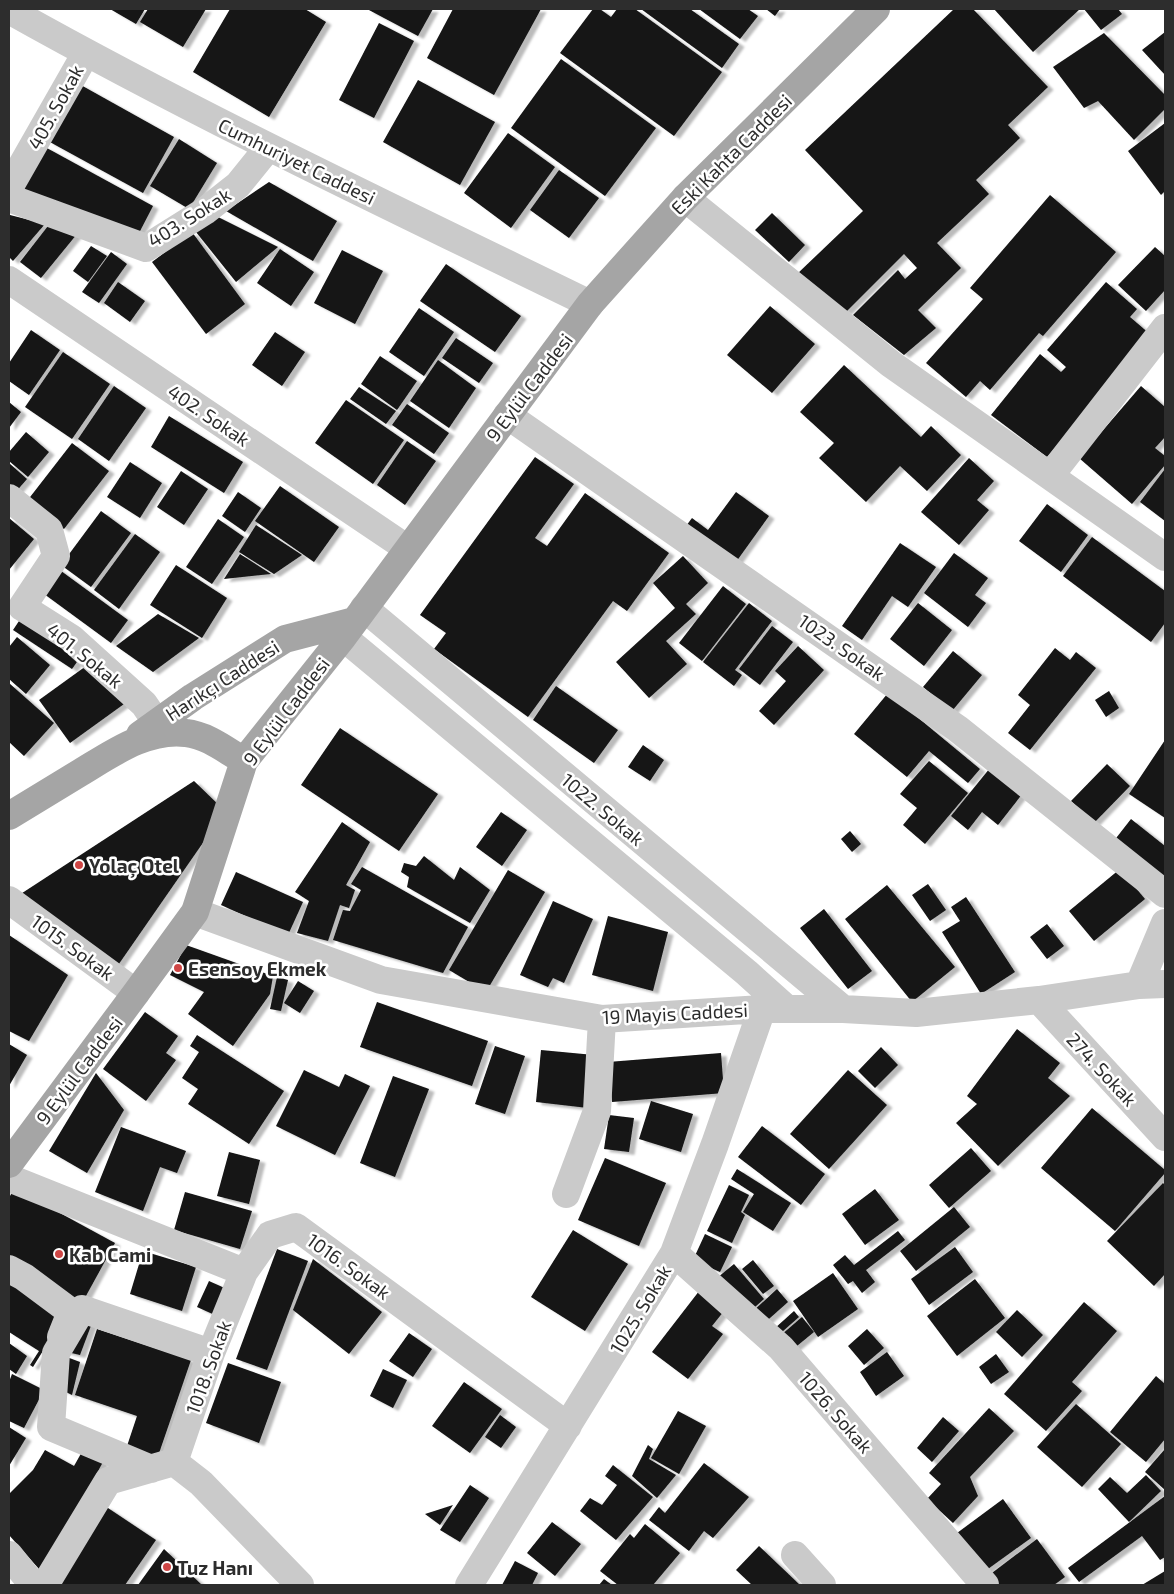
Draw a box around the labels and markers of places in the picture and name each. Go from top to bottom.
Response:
place label: Yolaç Otel [89,854,180,878]
marker: Yolaç Otel [73,859,85,871]
place label: Esensoy Ekmek [188,957,327,981]
marker: Esensoy Ekmek [172,962,184,974]
place label: Kab Cami [69,1243,151,1266]
marker: Kab Cami [53,1248,65,1260]
place label: Tuz Hanı [177,1556,253,1579]
marker: Tuz Hanı [161,1561,173,1573]

